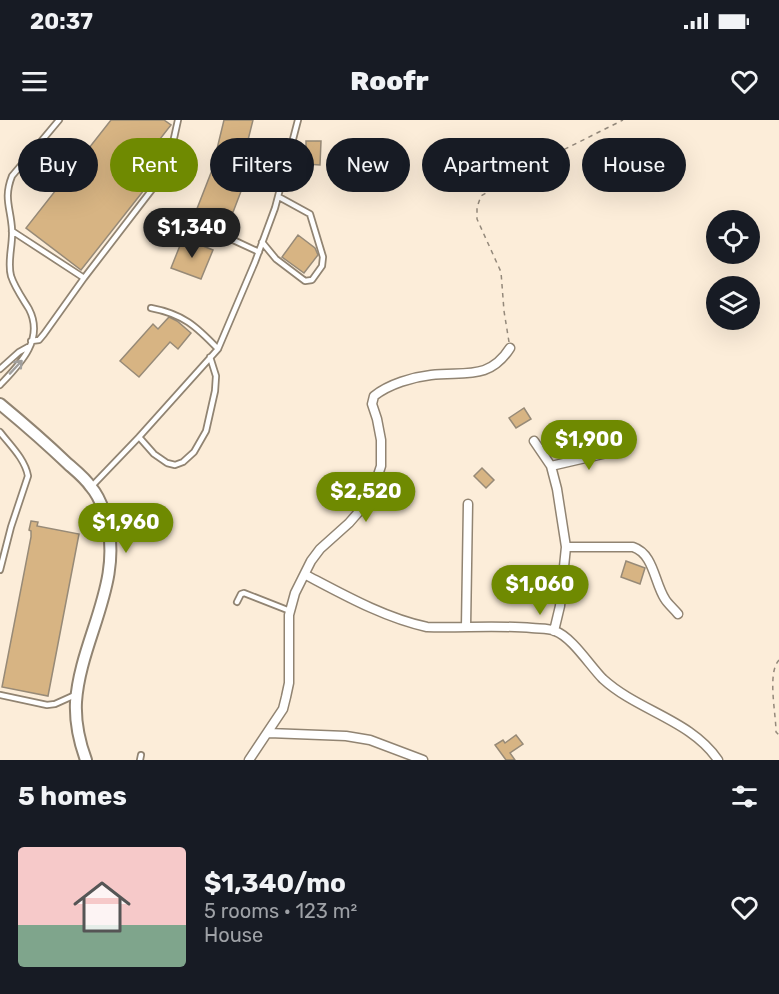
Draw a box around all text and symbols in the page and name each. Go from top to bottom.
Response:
text: 20:37 [30,8,93,35]
icon: menu [18,65,51,98]
text: Roofr [350,65,429,97]
icon: heart [728,65,761,98]
chip: Buy [18,138,98,192]
chip: Rent [110,138,198,192]
chip: Filters [210,138,314,192]
chip: New [326,138,410,192]
chip: Apartment [422,138,570,192]
chip: House [582,138,686,192]
pin: $1,340 [143,208,241,259]
map controls [706,210,760,330]
button: locate [706,210,760,264]
text: $1,340 [157,215,227,239]
button: layers [706,276,760,330]
one-way arrow [9,360,23,375]
pin: $1,900 [540,420,638,471]
text: $1,900 [555,427,623,451]
pin: $2,520 [317,472,415,523]
text: $2,520 [330,479,402,503]
pin: $1,960 [77,503,175,554]
text: $1,960 [92,510,160,534]
pin: $1,060 [491,565,589,616]
text: $1,060 [506,572,574,596]
icon: filters [728,780,761,813]
text: 5 homes [18,781,127,812]
text: $1,340/mo [204,868,346,899]
icon: home [66,871,138,943]
icon: heart [728,891,761,924]
text: 5 rooms · 123 m² [204,899,357,923]
text: House [204,923,263,947]

